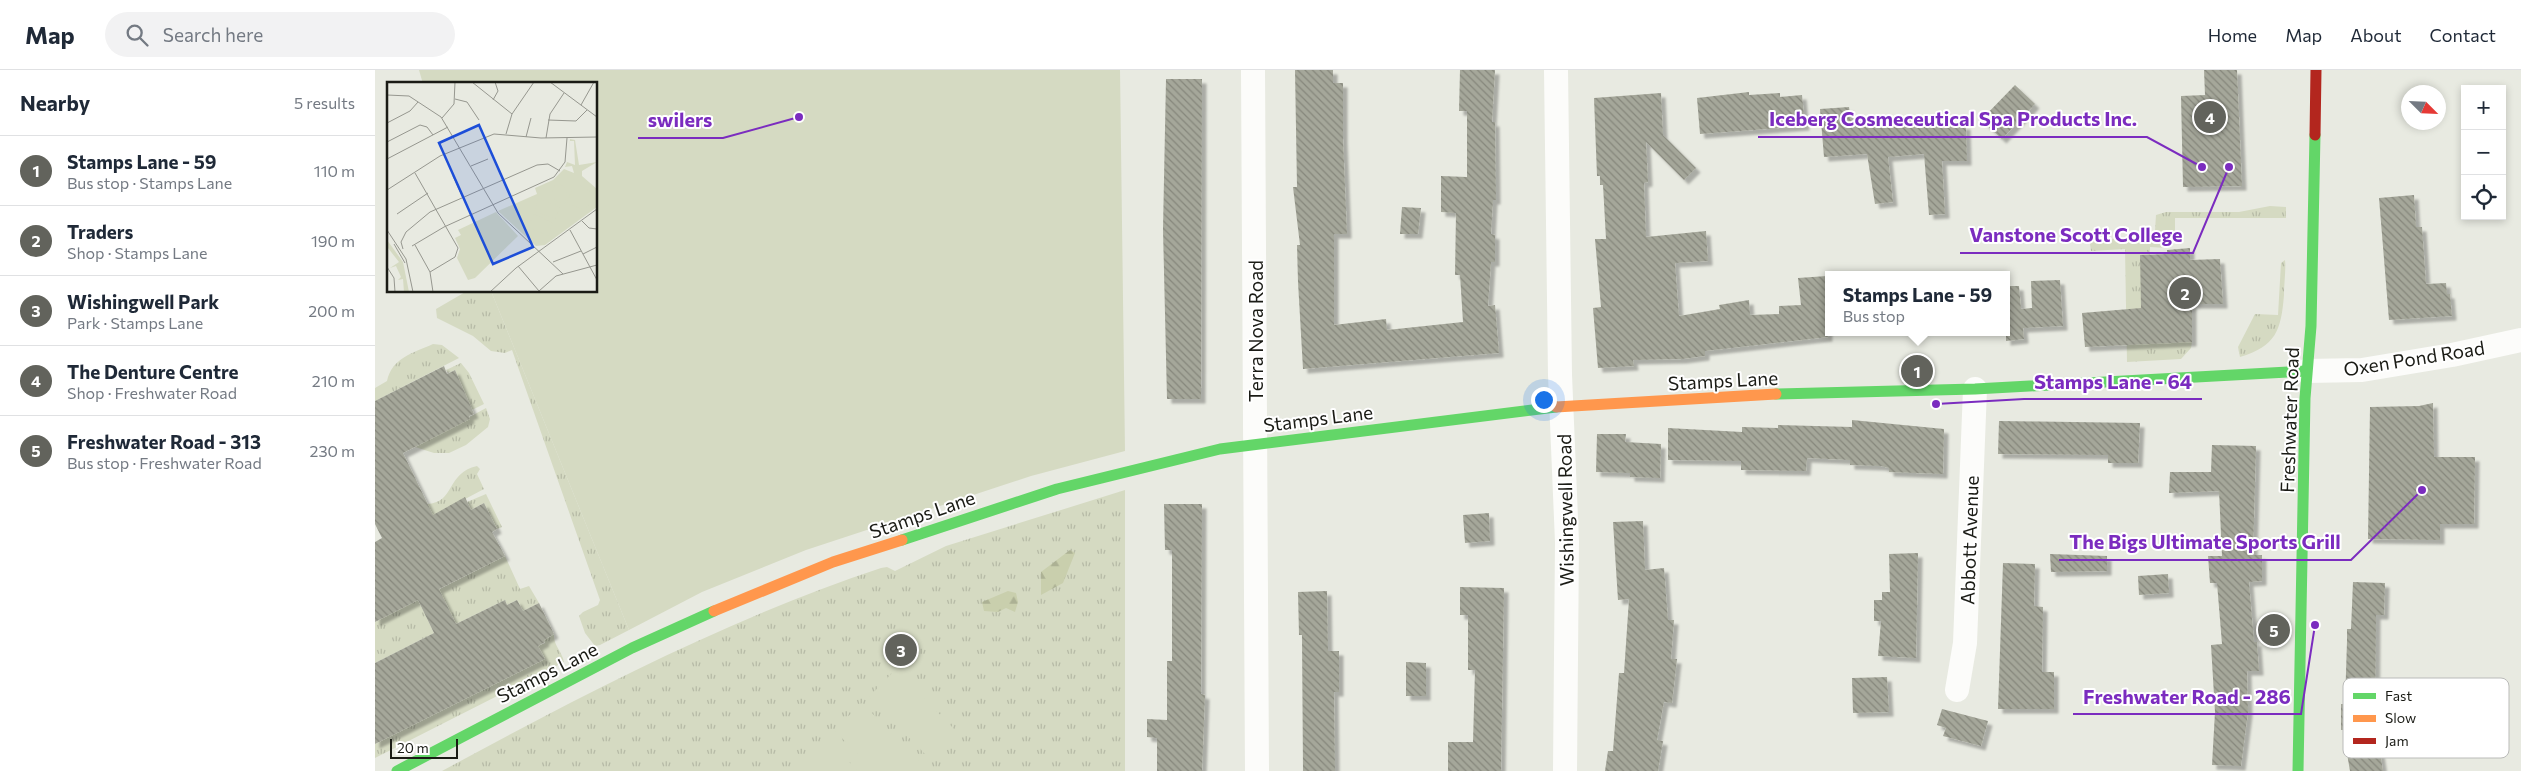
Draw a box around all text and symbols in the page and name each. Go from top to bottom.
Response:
search box [105,12,455,57]
text: Map [25,20,75,49]
icon: search [123,21,151,49]
text: Search here [163,23,263,46]
text: Home [2208,24,2257,46]
text: Map [2285,24,2322,46]
text: About [2350,24,2402,46]
text: Contact [2430,24,2496,46]
inset map [387,82,597,292]
north arrow [2401,85,2446,130]
map controls [2461,85,2506,220]
button: + [2461,85,2506,130]
text: Nearby [20,90,90,115]
text: 5 results [294,93,355,112]
pin: 4 [2194,98,2226,136]
callout: Iceberg Cosmeceutical Spa Products Inc. [1758,102,2147,137]
callout: swilers [638,103,723,138]
text: Iceberg Cosmeceutical Spa Products Inc. [1769,106,2137,130]
text: swilers [648,107,712,131]
button: − [2461,130,2506,175]
text: Stamps Lane - 59 [67,150,217,173]
text: 1 [32,161,40,180]
text: 110 m [314,161,355,180]
text: Bus stop · Stamps Lane [67,173,232,192]
button: locate [2461,175,2506,220]
callout: Vanstone Scott College [1960,218,2193,253]
text: Traders [67,220,133,243]
text: Vanstone Scott College [1969,222,2183,246]
text: 2 [31,231,41,250]
text: 190 m [311,231,355,250]
text: Shop · Stamps Lane [67,243,207,262]
street label: Terra Nova Road [1244,260,1267,402]
popup [1825,271,2010,336]
pin: 2 [2169,274,2201,312]
text: Stamps Lane - 59 [1843,283,1992,306]
text: Wishingwell Park [67,290,219,313]
text: 3 [31,301,41,320]
text: 200 m [308,301,355,320]
text: Bus stop [1843,306,1905,325]
text: Park · Stamps Lane [67,313,203,332]
street label: Oxen Pond Road [2342,336,2486,380]
street label: Freshwater Road [2275,347,2303,493]
pin: 1 [1901,352,1933,390]
text: The Denture Centre [67,360,238,383]
callout: Stamps Lane - 64 [2024,364,2202,399]
street label: Stamps Lane [1667,366,1779,394]
text: Stamps Lane - 64 [2034,369,2192,393]
text: 4 [31,371,41,390]
text: 210 m [312,371,355,390]
text: Shop · Freshwater Road [67,383,237,402]
your location [1531,387,1557,413]
street label: Stamps Lane [1262,400,1374,436]
text: Freshwater Road - 313 [67,430,261,453]
street label: Wishingwell Road [1552,434,1578,586]
text: 5 [31,441,41,460]
text: 230 m [310,441,355,460]
text: Bus stop · Freshwater Road [67,453,262,472]
street label: Abbott Avenue [1955,475,1983,605]
street label: Stamps Lane [866,485,978,543]
callout: The Bigs Ultimate Sports Grill [2059,525,2351,560]
text: The Bigs Ultimate Sports Grill [2069,529,2341,553]
pin: 5 [2258,611,2290,649]
pin: 3 [885,631,917,669]
street label: Stamps Lane [493,637,601,707]
legend [2343,678,2509,758]
callout: Freshwater Road - 286 [2073,679,2301,714]
text: Freshwater Road - 286 [2083,684,2291,708]
text: Fast [2385,687,2412,704]
text: Slow [2385,709,2416,726]
text: Jam [2385,732,2409,749]
scale bar [390,736,457,759]
text: 20 m [397,739,429,756]

